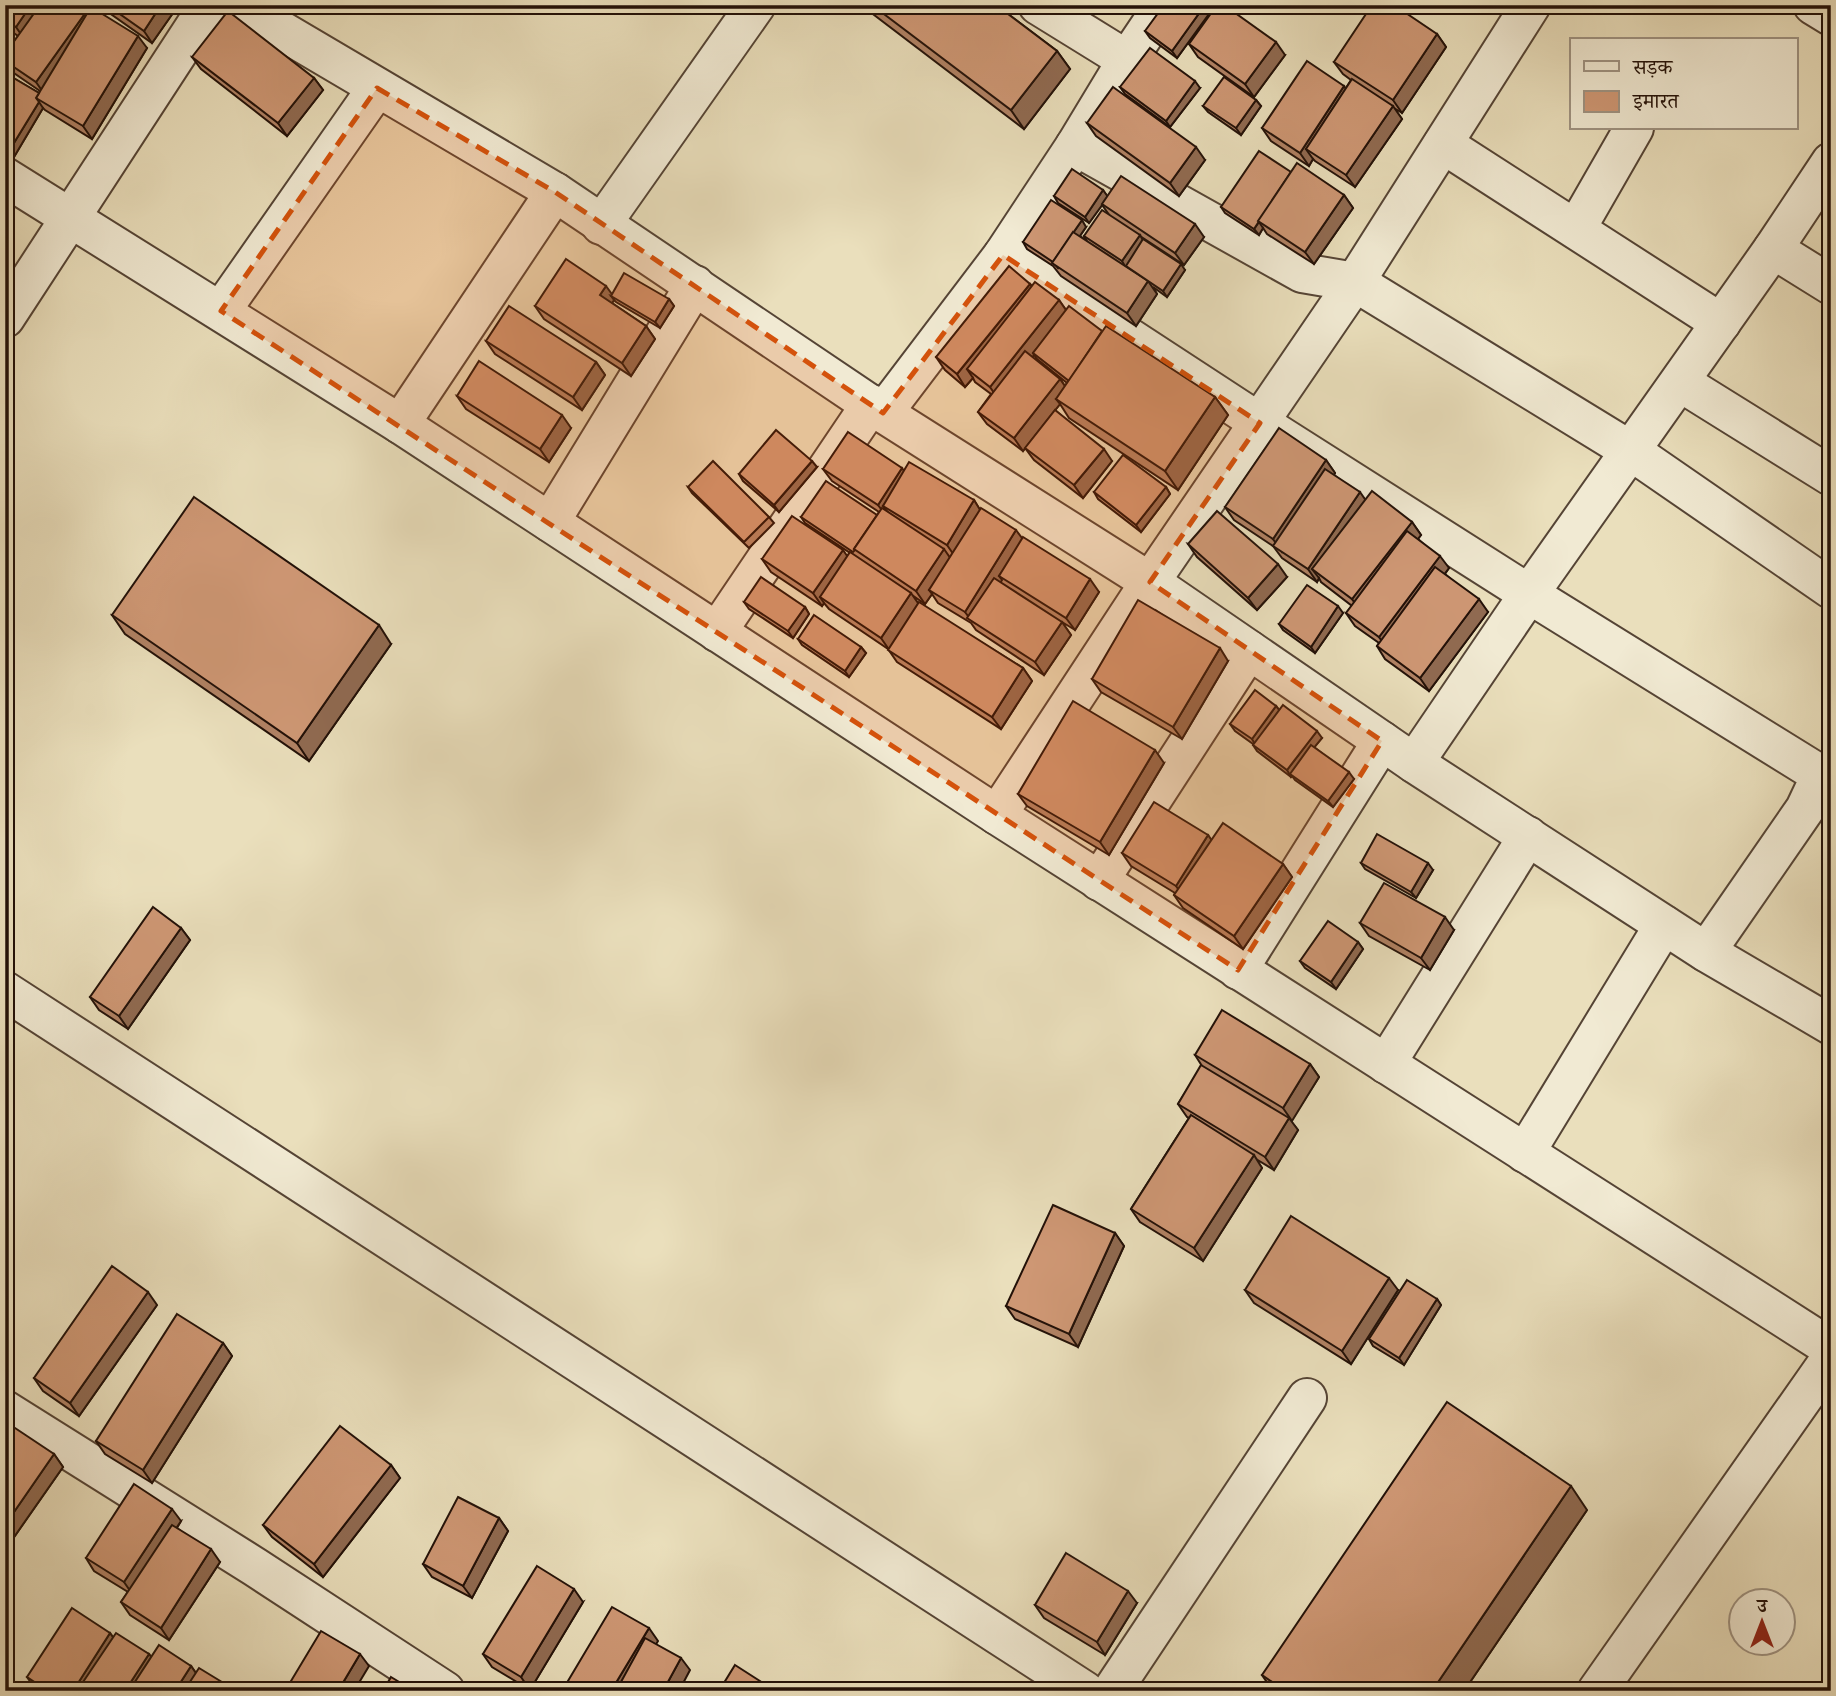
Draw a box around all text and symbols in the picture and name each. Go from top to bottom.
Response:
legend [1570,38,1798,130]
text: सड़क [1632,53,1673,80]
text: इमारत [1632,87,1680,114]
north arrow [1728,1588,1798,1658]
text: उ [1755,1593,1768,1618]

